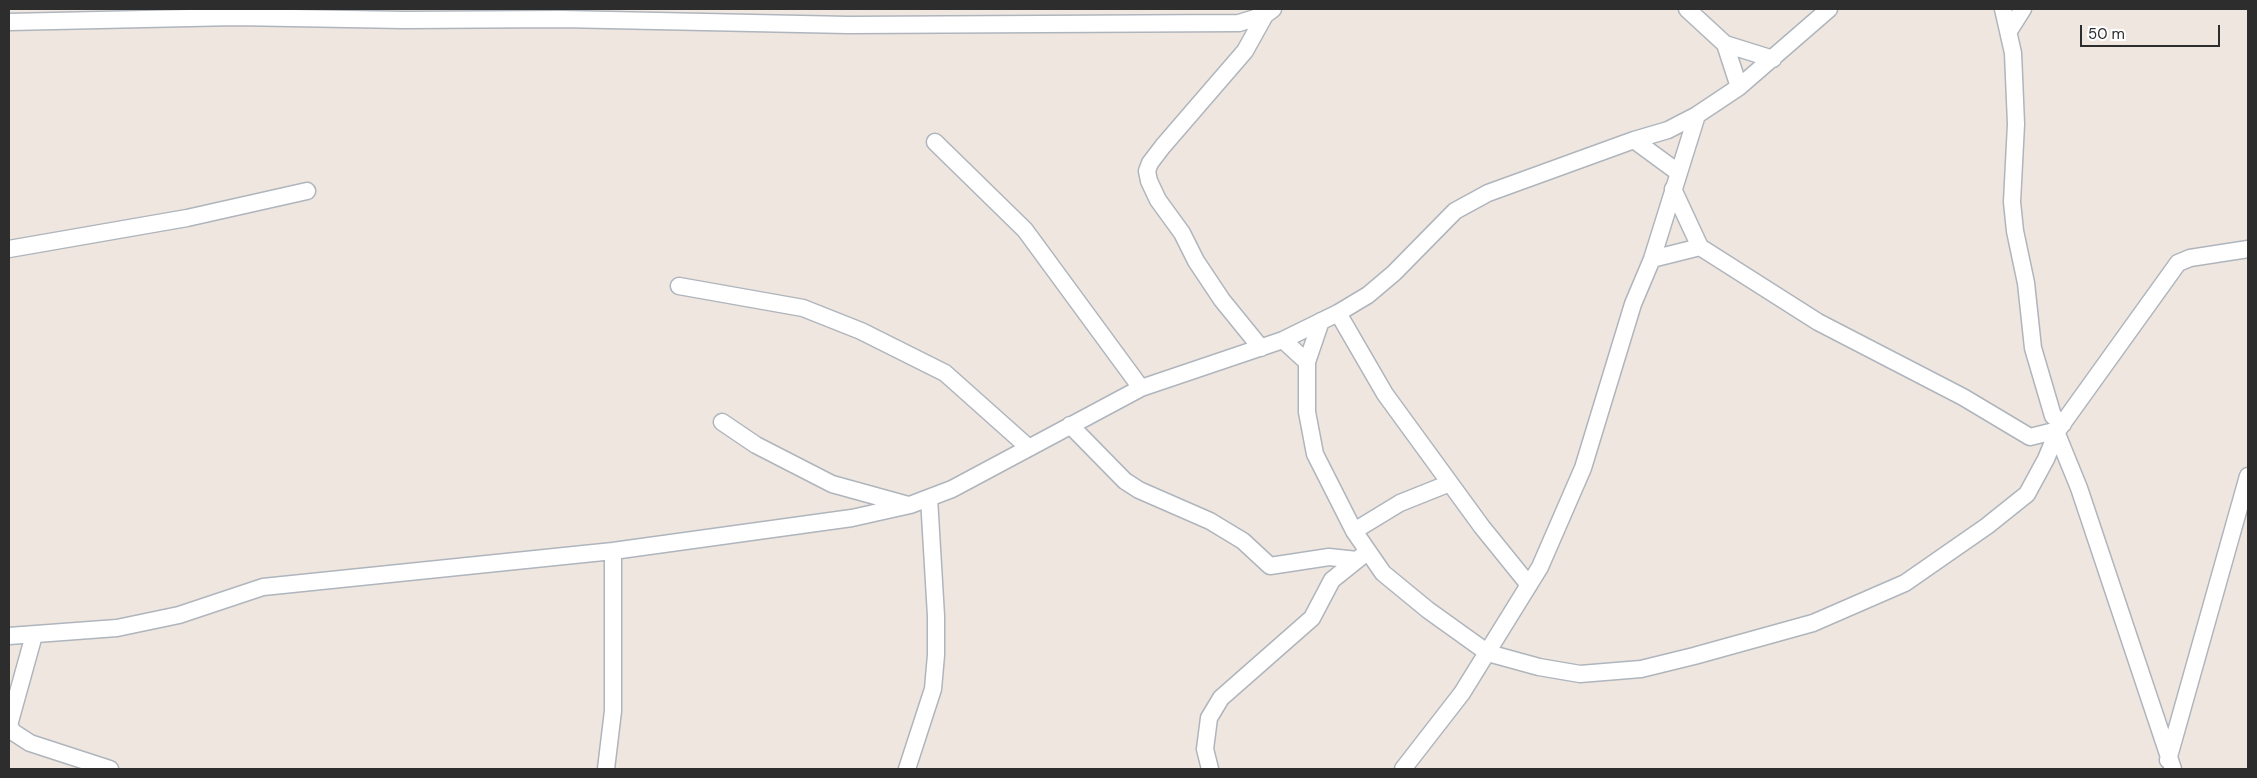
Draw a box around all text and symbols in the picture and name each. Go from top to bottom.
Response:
scale bar [2082,15,2222,47]
text: 50 m [2088,24,2125,44]

